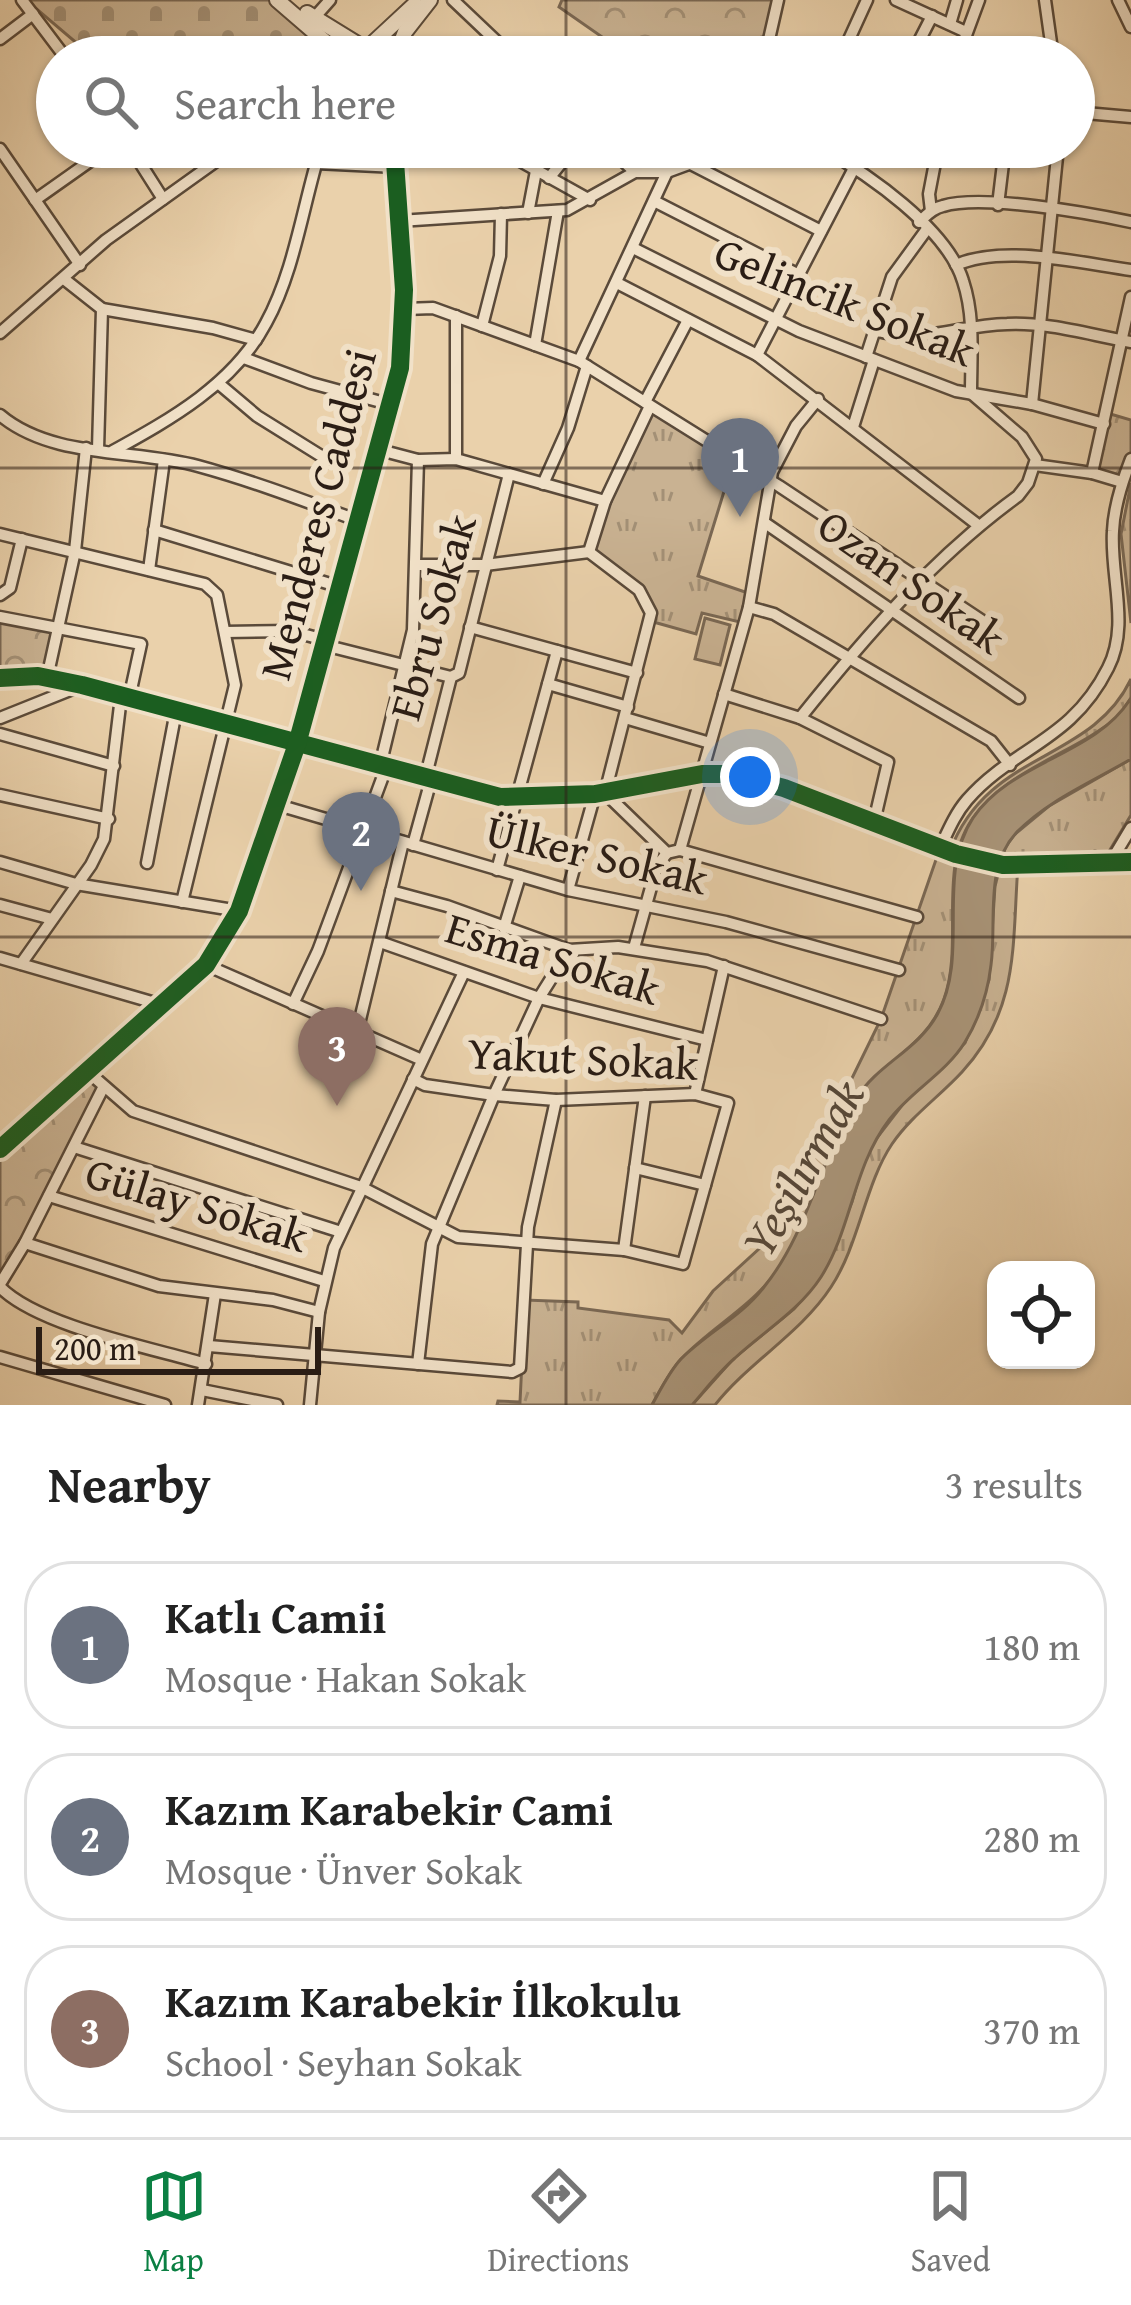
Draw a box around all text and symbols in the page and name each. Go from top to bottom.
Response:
search box [36,36,1095,168]
icon: search [78,69,144,135]
text: Search here [174,70,396,135]
street label: Gelincik Sokak [705,219,985,382]
street label: Menderes Caddesi [241,341,392,687]
pin: 1 [701,418,779,517]
street label: Ozan Sokak [805,492,1019,669]
street label: Ebru Sokak [371,506,492,727]
your location [720,747,780,807]
pin: 2 [322,792,400,891]
street label: Ülker Sokak [480,796,715,911]
street label: Esma Sokak [438,894,668,1021]
pin: 3 [298,1007,376,1106]
street label: Yakut Sokak [466,1019,700,1096]
water label: Yeşilırmak [722,1065,881,1270]
street label: Gülay Sokak [78,1139,316,1268]
map controls [987,1261,1095,1369]
button: locate [987,1261,1095,1369]
scale bar [36,1321,321,1374]
text: 200 m [54,1324,136,1372]
text: Nearby [48,1446,211,1521]
text: 3 results [945,1455,1083,1512]
text: Katlı Camii [165,1584,386,1649]
text: 1 [80,1617,100,1674]
text: 180 m [983,1617,1080,1674]
text: Mosque · Hakan Sokak [165,1649,526,1706]
text: Kazım Karabekir Cami [165,1776,613,1841]
text: 2 [80,1809,100,1866]
text: 280 m [983,1809,1080,1866]
text: Mosque · Ünver Sokak [165,1841,522,1898]
text: Kazım Karabekir İlkokulu [165,1968,681,2033]
text: 3 [80,2001,100,2058]
text: 370 m [983,2001,1080,2058]
text: School · Seyhan Sokak [165,2033,522,2090]
tab: Map [141,2163,207,2283]
tab: Directions [488,2163,629,2283]
tab: Saved [911,2163,990,2283]

